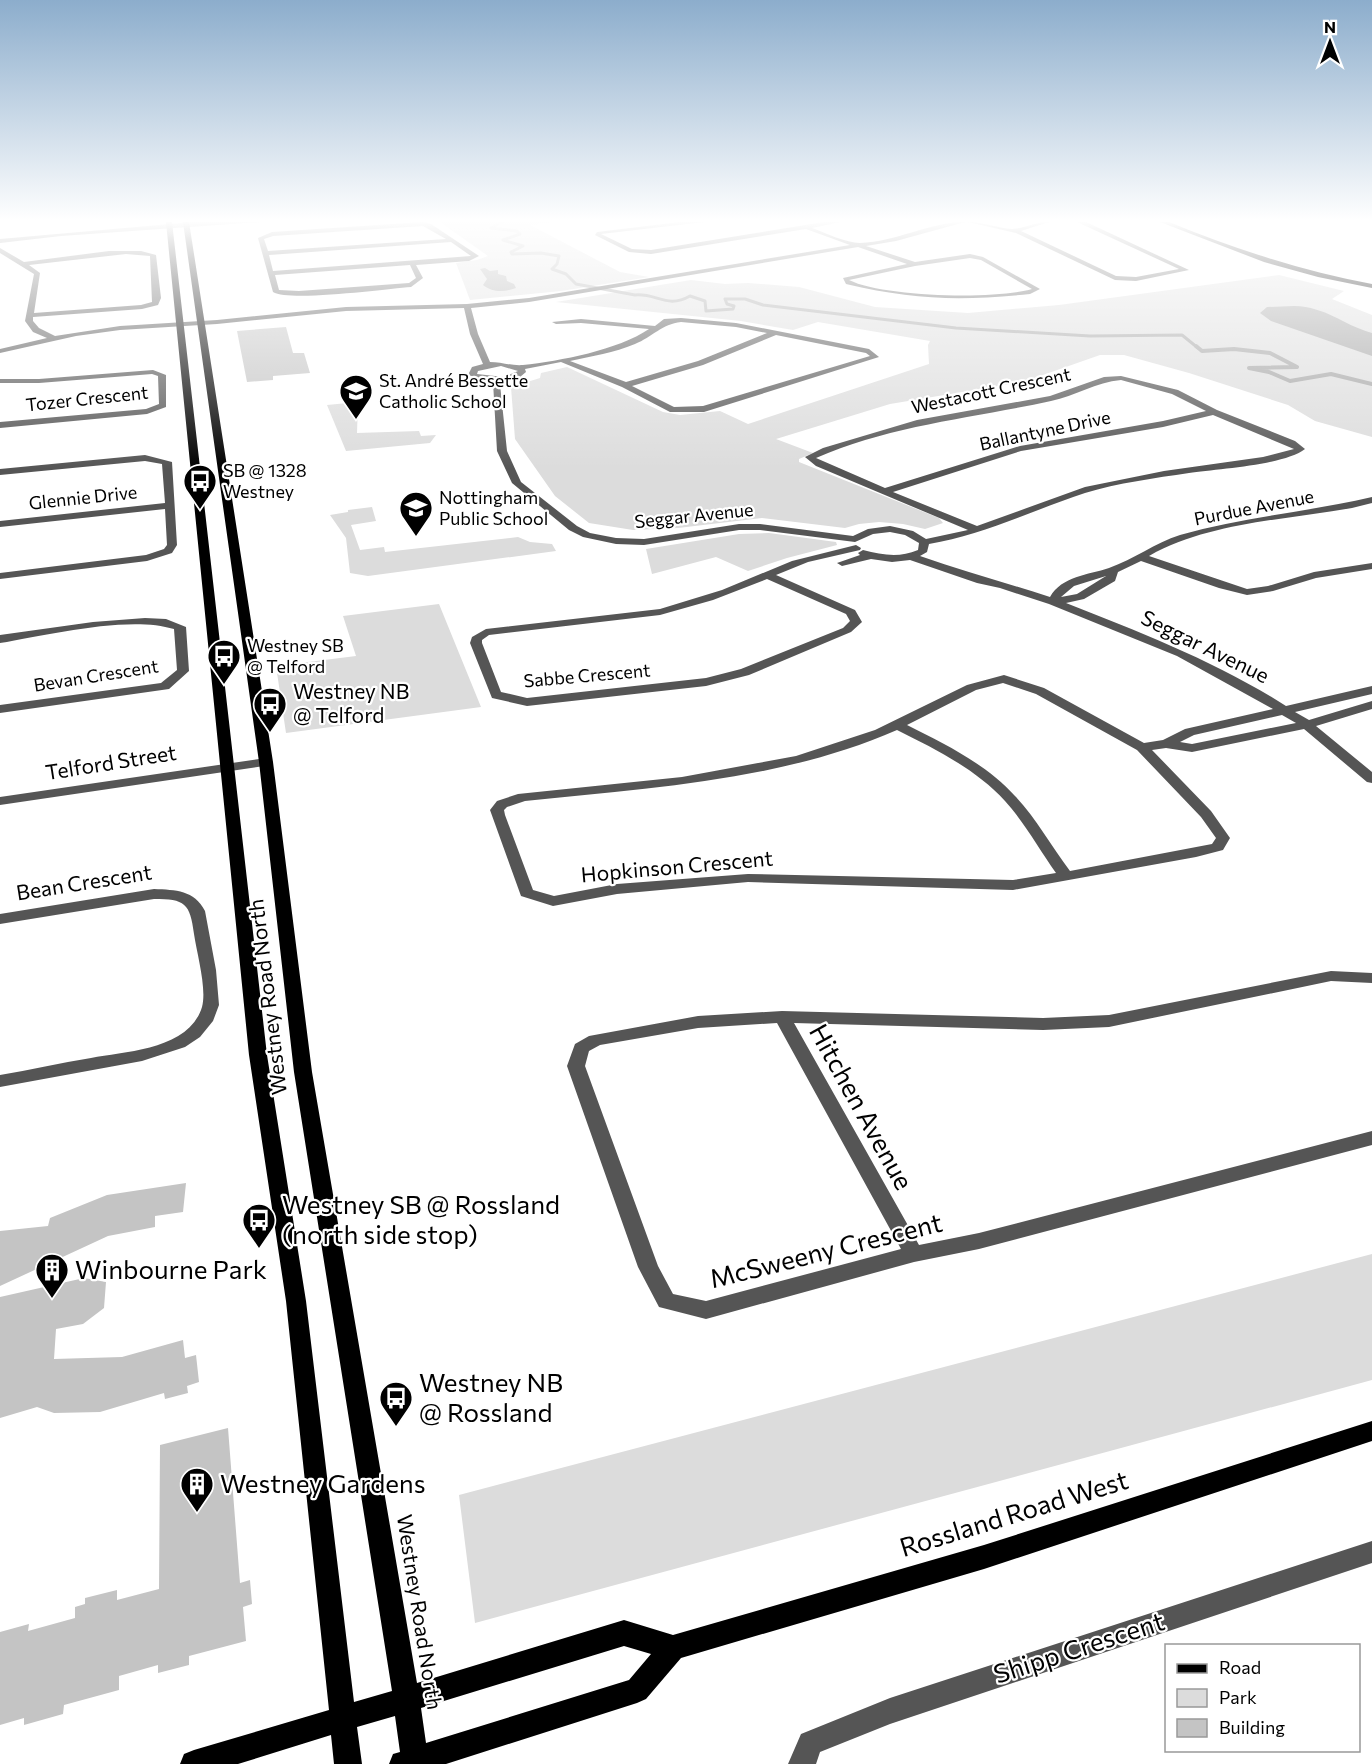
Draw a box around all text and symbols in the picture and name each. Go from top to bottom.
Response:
north arrow [1300,12,1360,72]
text: N [1324,17,1336,36]
street label: Westacott Crescent [909,362,1072,418]
place label: St. André Bessette Catholic School [379,369,528,412]
school or university icon: St. André Bessette Catholic School [338,373,374,420]
street label: Tozer Crescent [25,381,149,415]
street label: Ballantyne Drive [977,405,1112,455]
place label: SB @ 1328 Westney [223,459,307,502]
bus stop icon: SB @ 1328 Westney [182,463,218,510]
street label: Glennie Drive [28,480,138,514]
street label: Purdue Avenue [1192,485,1316,529]
place label: Nottingham Public School [439,486,548,529]
school or university icon: Nottingham Public School [398,490,434,537]
street label: Seggar Avenue [633,498,754,532]
street label: Seggar Avenue [1138,604,1274,687]
place label: Westney SB @ Telford [247,634,344,677]
bus stop icon: Westney SB @ Telford [206,638,242,685]
street label: Bevan Crescent [32,654,160,696]
street label: Sabbe Crescent [523,659,651,692]
place label: Westney NB @ Telford [293,678,409,727]
bus stop icon: Westney NB @ Telford [252,686,288,733]
street label: Telford Street [44,739,178,784]
street label: Hopkinson Crescent [580,845,774,886]
street label: Bean Crescent [14,858,153,905]
street label: Westney Road North [242,898,291,1097]
street label: Hitchen Avenue [804,1018,921,1195]
place label: Westney SB @ Rossland (north side stop) [282,1188,560,1249]
bus stop icon: Westney SB @ Rossland (north side stop) [241,1202,277,1249]
street label: McSweeny Crescent [706,1206,945,1293]
building icon: Winbourne Park [34,1252,70,1299]
place label: Winbourne Park [75,1253,267,1284]
place label: Westney NB @ Rossland [419,1366,563,1427]
bus stop icon: Westney NB @ Rossland [378,1380,414,1427]
street label: Rossland Road West [896,1463,1131,1562]
building icon: Westney Gardens [179,1466,215,1513]
place label: Westney Gardens [220,1467,426,1498]
street label: Westney Road North [393,1512,448,1711]
street label: Shipp Crescent [989,1604,1168,1689]
legend [1165,1644,1360,1752]
text: Road [1219,1656,1261,1678]
text: Park [1219,1686,1257,1708]
text: Building [1219,1716,1285,1738]

